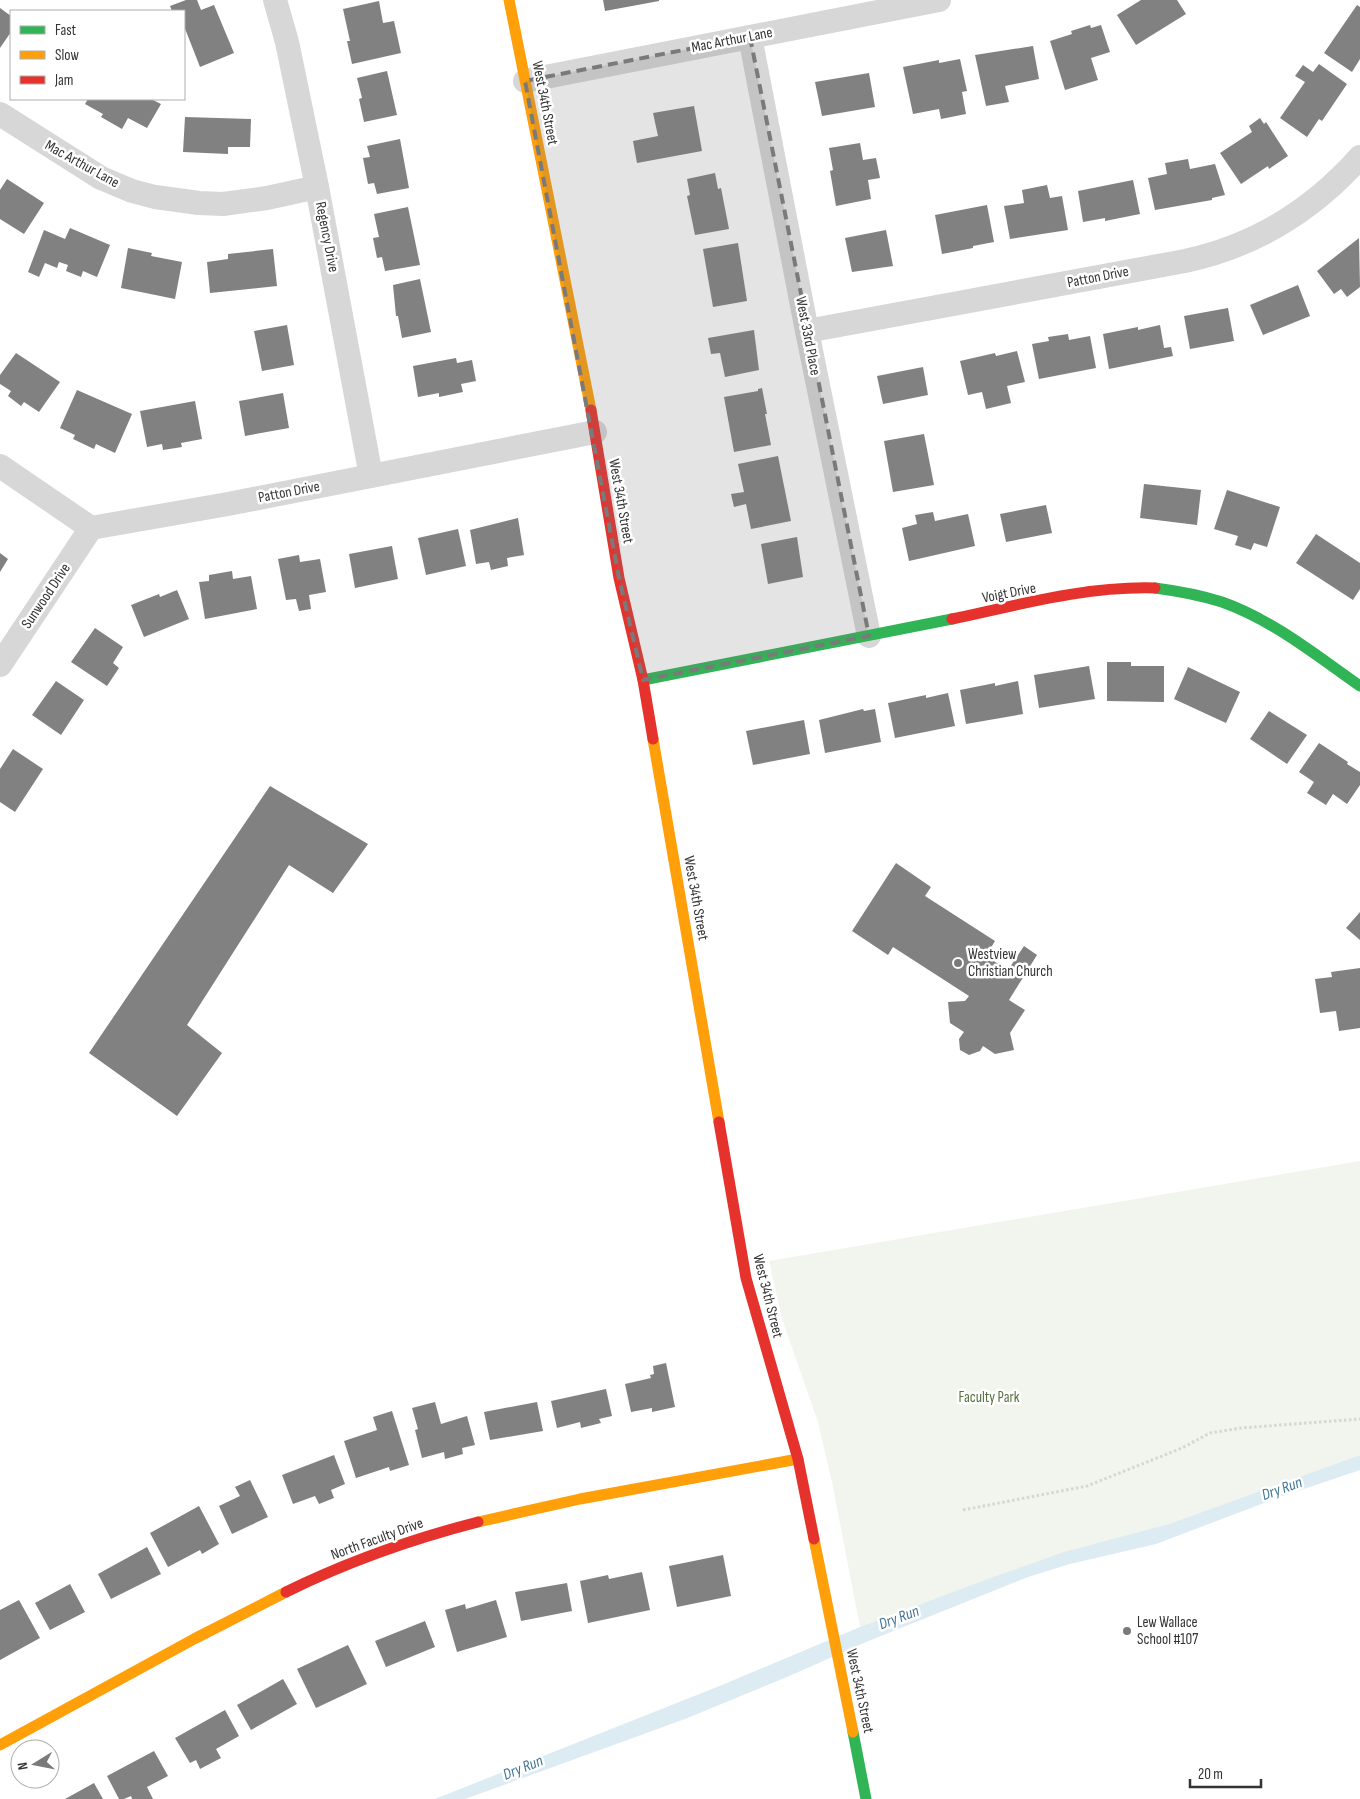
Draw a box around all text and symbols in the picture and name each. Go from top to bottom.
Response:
legend [10,10,185,100]
text: Fast [55,21,77,40]
street label: Mac Arthur Lane [690,23,774,57]
text: Slow [55,46,79,65]
street label: West 34th Street [528,59,563,147]
text: Jam [54,71,73,90]
street label: Mac Arthur Lane [42,136,122,192]
street label: Regency Drive [311,200,343,274]
street label: Patton Drive [1066,262,1130,292]
street label: West 33rd Place [791,295,825,377]
street label: West 34th Street [604,457,638,545]
street label: Patton Drive [257,477,321,507]
street label: Sunwood Drive [17,560,75,632]
street label: Voigt Drive [980,578,1038,608]
street label: West 34th Street [679,854,713,942]
place label: Westview Christian Church [968,945,1053,981]
marker: Westview Christian Church [952,957,964,969]
street label: West 34th Street [748,1252,788,1340]
park label: Faculty Park [959,1388,1020,1407]
water label: Dry Run [1259,1473,1305,1505]
street label: North Faculty Drive [328,1513,426,1565]
water label: Dry Run [876,1602,922,1634]
place label: Lew Wallace School #107 [1137,1613,1198,1649]
marker: Lew Wallace School #107 [1121,1625,1133,1637]
street label: West 34th Street [842,1647,878,1735]
north arrow [10,1739,60,1789]
water label: Dry Run [500,1751,546,1785]
scale bar [1190,1756,1261,1788]
text: N [14,1761,32,1771]
text: 20 m [1198,1765,1223,1784]

